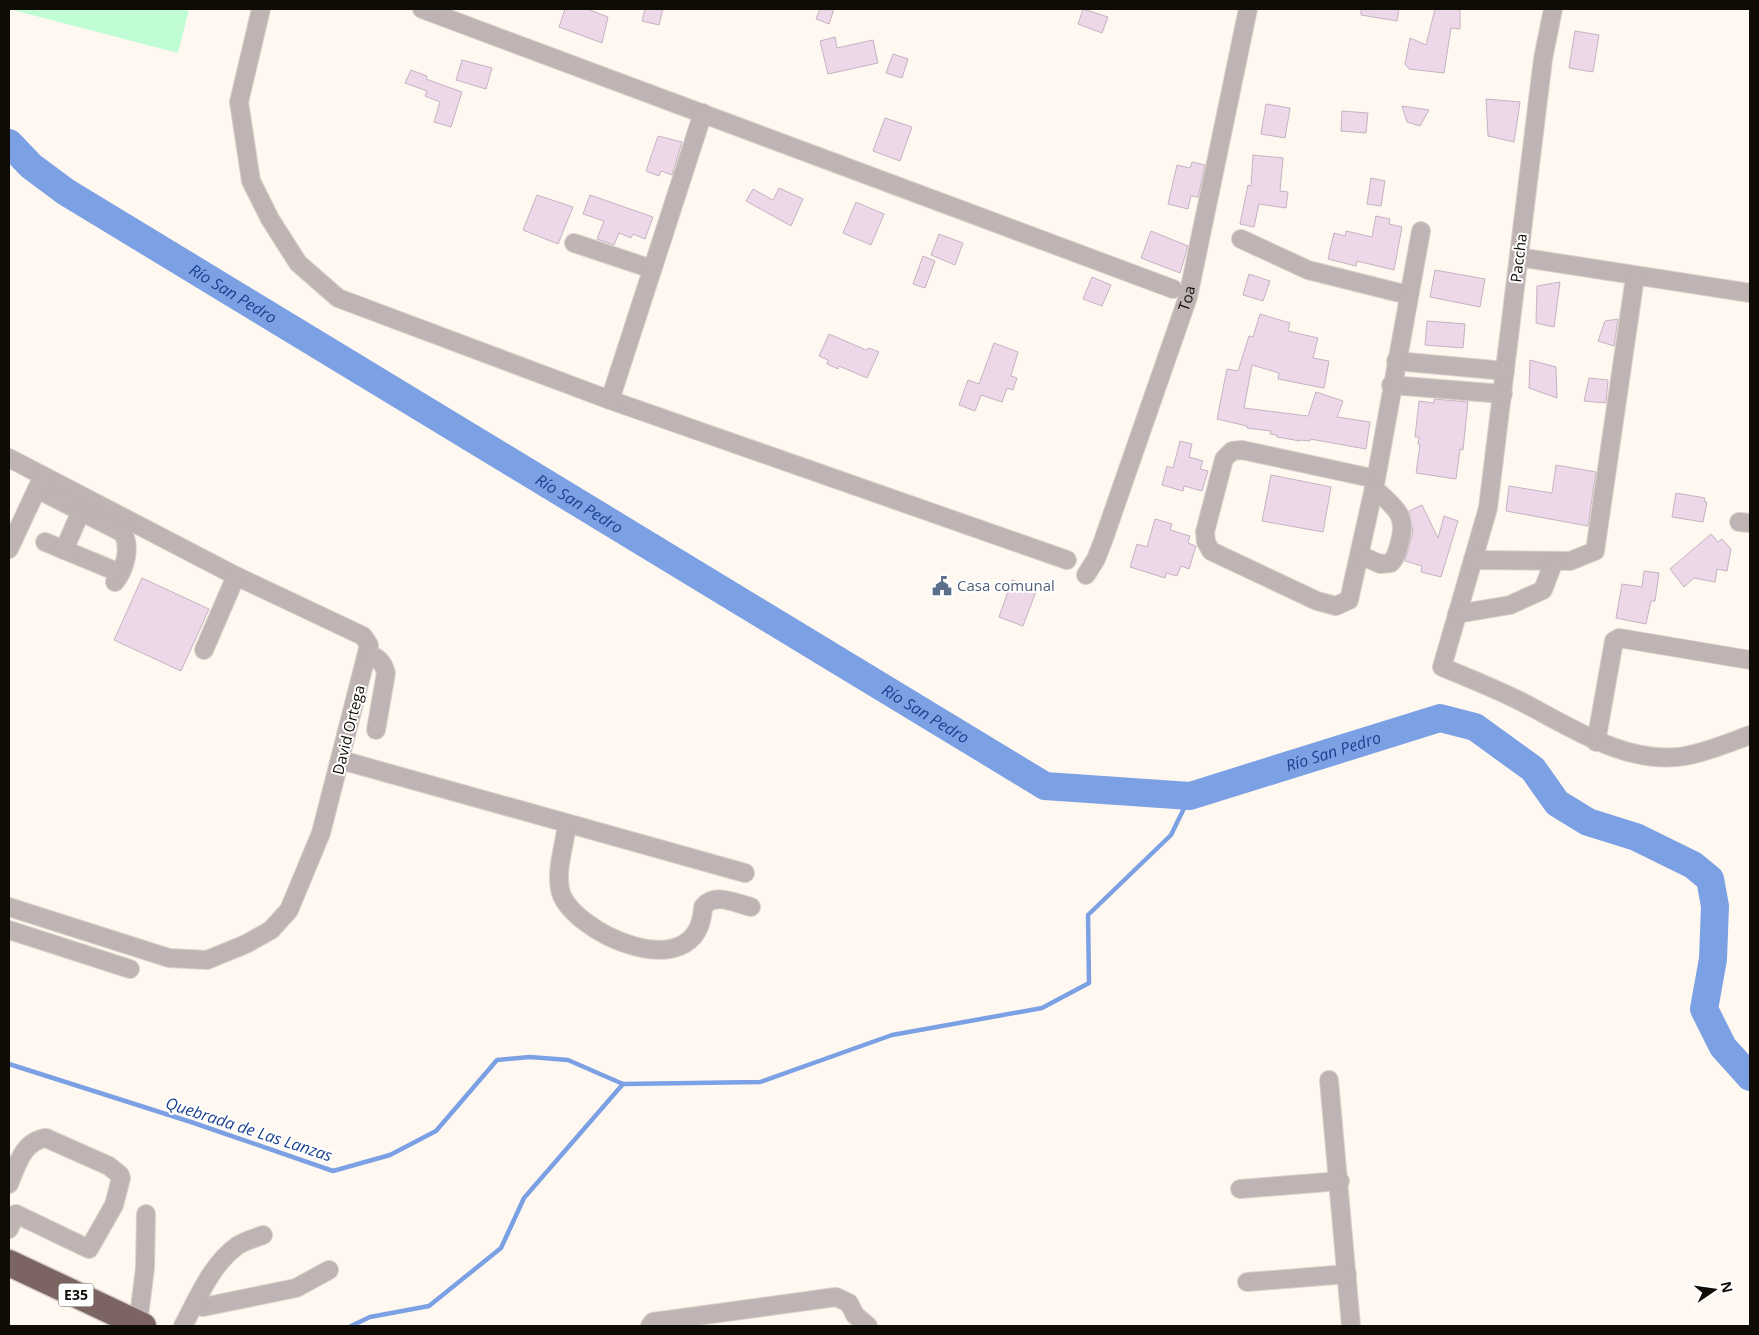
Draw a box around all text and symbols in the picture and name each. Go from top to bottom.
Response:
street label: Paccha [1505,232,1531,284]
water label: Río San Pedro [185,259,281,328]
street label: Toa [1173,284,1199,314]
water label: Río San Pedro [532,469,627,538]
public building icon: Casa comunal [931,575,953,597]
place label: Casa comunal [957,575,1055,595]
water label: Río San Pedro [878,679,974,749]
street label: David Ortega [327,683,369,777]
water label: Río San Pedro [1283,726,1384,776]
water label: Quebrada de Las Lanzas [163,1092,335,1166]
north arrow [1689,1265,1739,1315]
text: N [1717,1279,1738,1295]
road number: E35 [58,1284,94,1306]

